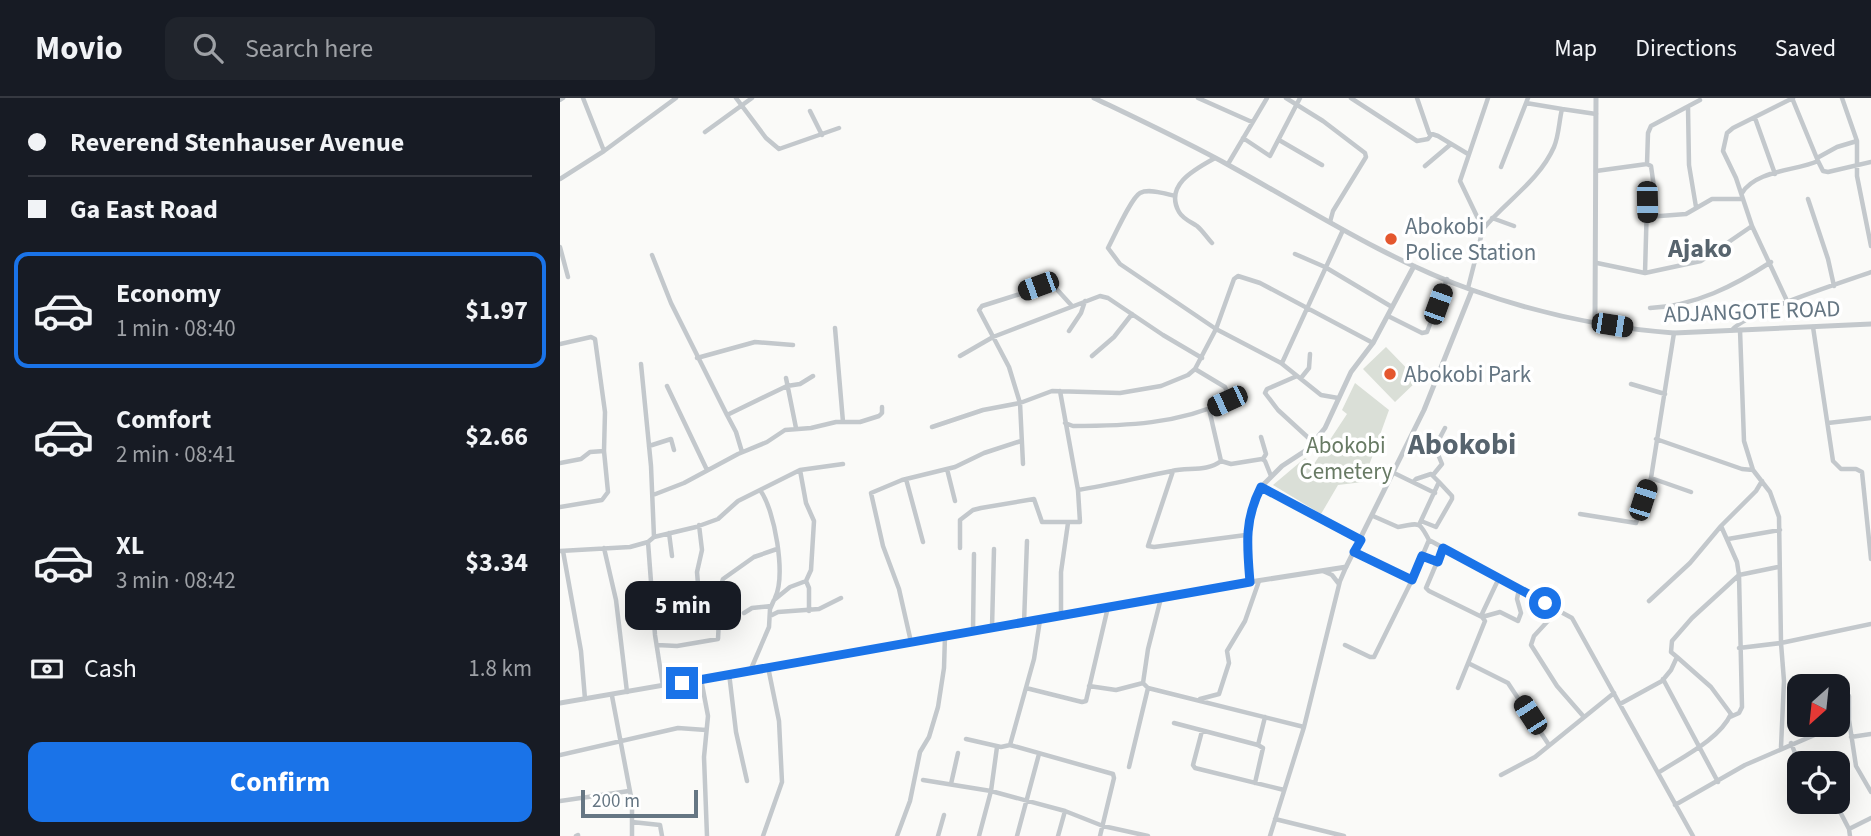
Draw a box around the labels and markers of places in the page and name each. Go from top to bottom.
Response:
place label: Abokobi Police Station [1405,210,1536,269]
marker: Abokobi Police Station [1383,231,1399,247]
place label: Abokobi Park [1404,358,1532,391]
marker: Abokobi Park [1382,366,1398,382]

